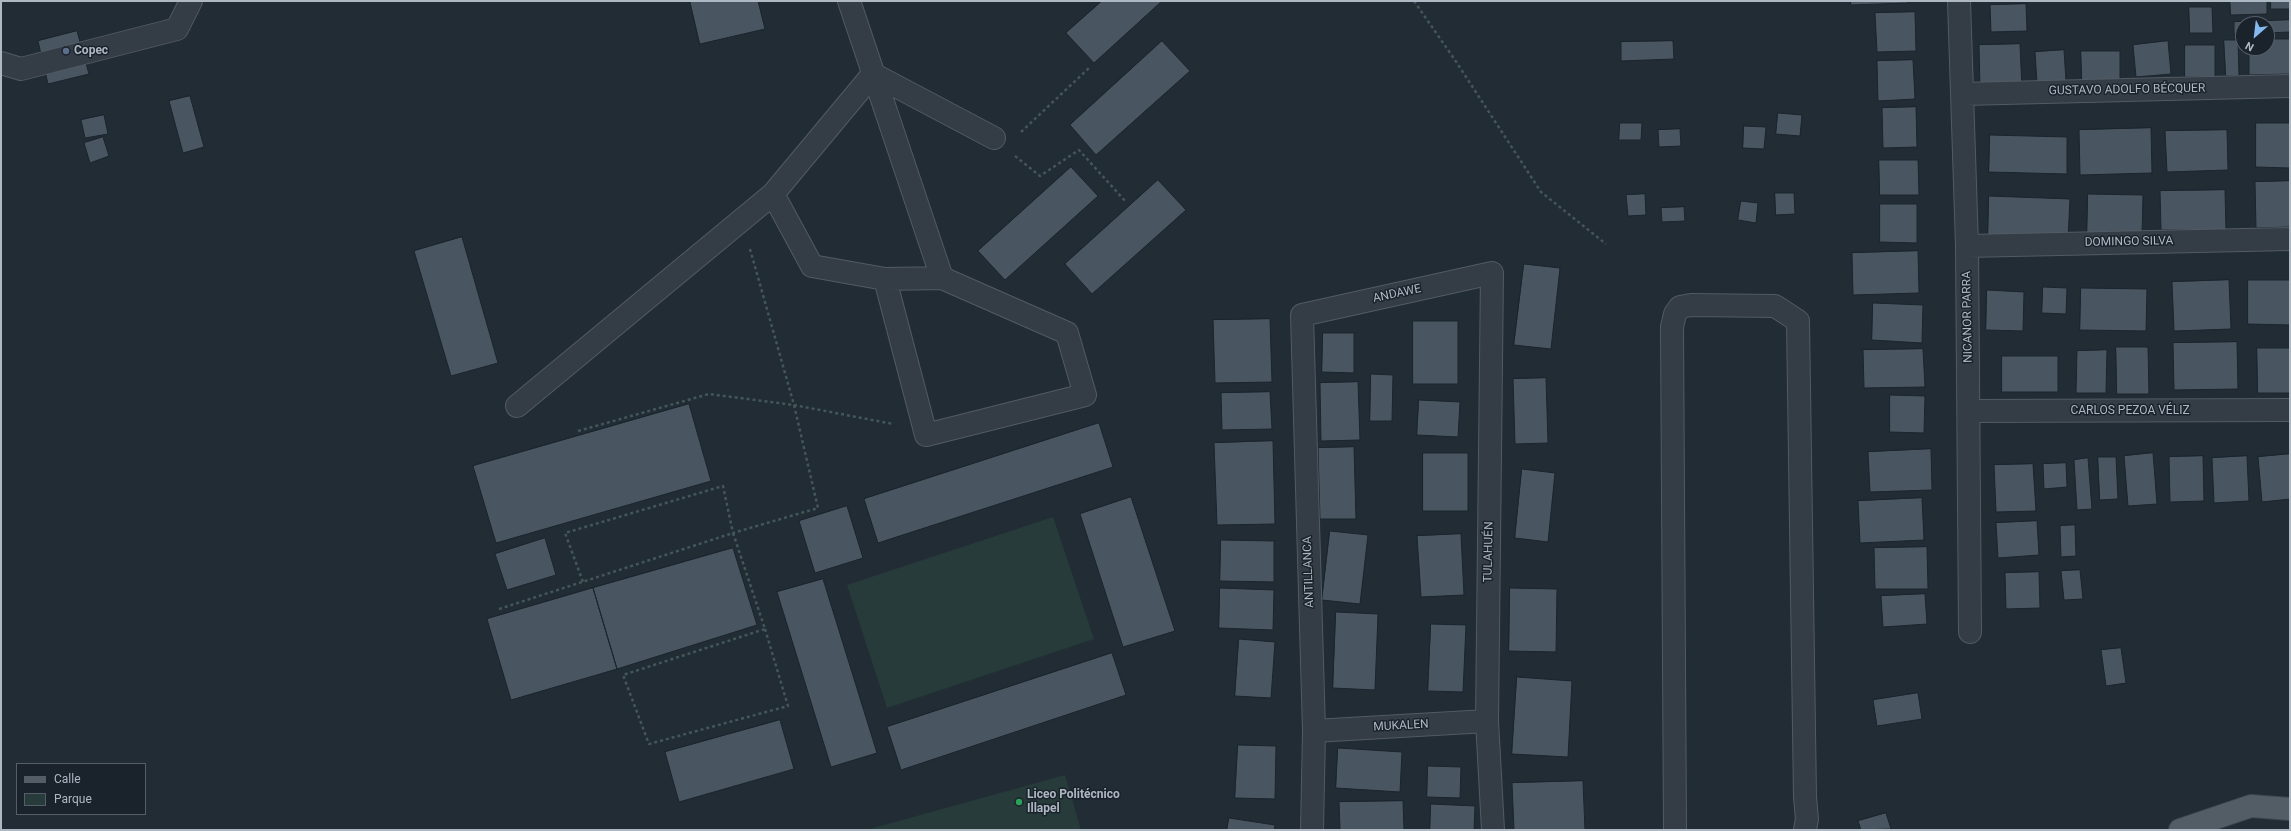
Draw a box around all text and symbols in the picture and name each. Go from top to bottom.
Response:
north arrow [2235,16,2275,56]
text: N [2243,39,2256,54]
place label: Copec [74,44,108,58]
marker: Copec [61,46,71,56]
street label: GUSTAVO ADOLFO BÉCQUER [2049,81,2205,99]
street label: DOMINGO SILVA [2085,234,2173,250]
street label: NICANOR PARRA [1960,271,1976,363]
street label: ANDAWE [1372,282,1422,306]
street label: CARLOS PEZOA VÉLIZ [2070,404,2190,418]
street label: TULAHUÉN [1481,521,1497,583]
street label: ANTILLANCA [1301,536,1317,608]
street label: MUKALEN [1373,717,1429,735]
legend [16,763,146,815]
text: Calle [54,772,81,786]
place label: Liceo Politécnico Illapel [1027,788,1120,816]
text: Parque [54,792,92,806]
marker: Liceo Politécnico Illapel [1014,797,1024,807]

